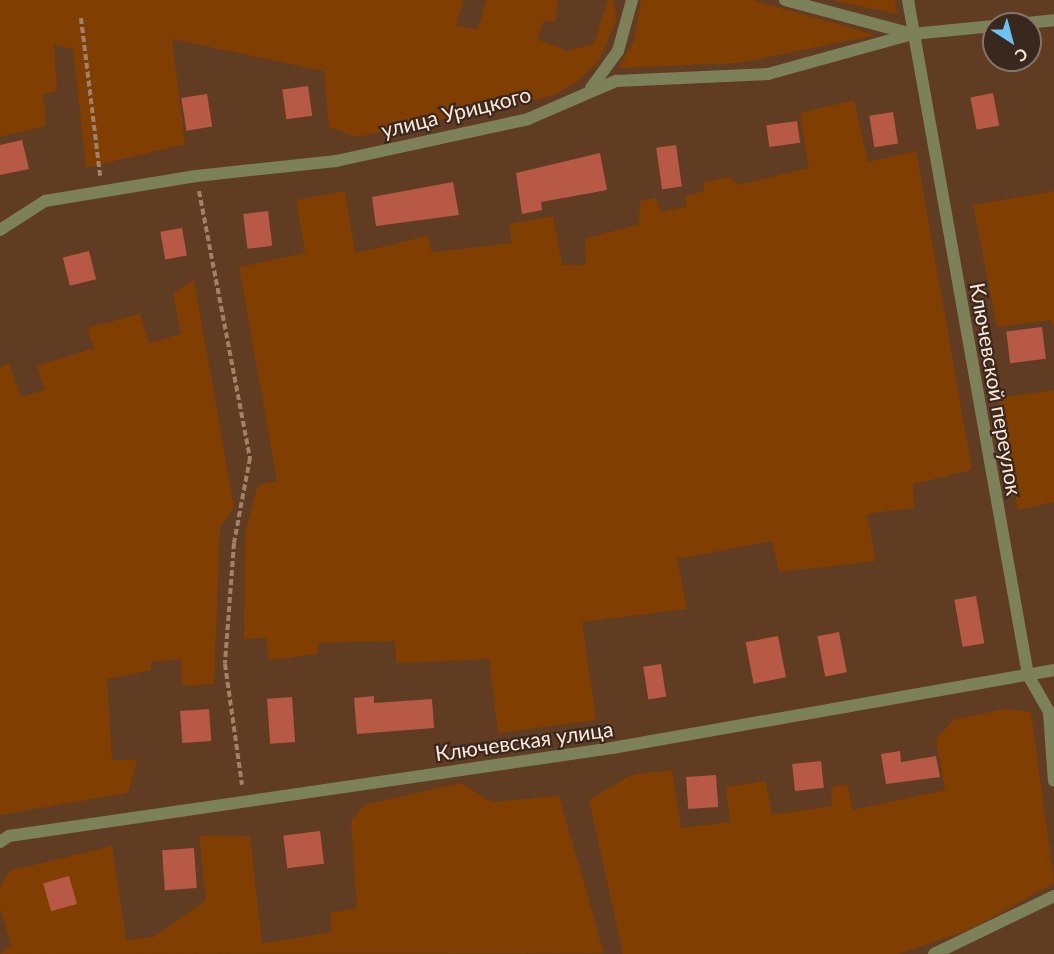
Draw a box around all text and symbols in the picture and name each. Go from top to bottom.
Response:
north arrow [982,12,1042,72]
text: С [1012,45,1032,66]
street label: улица Урицкого [379,81,533,143]
street label: Ключевской переулок [965,281,1027,497]
street label: Ключевская улица [433,716,615,766]

